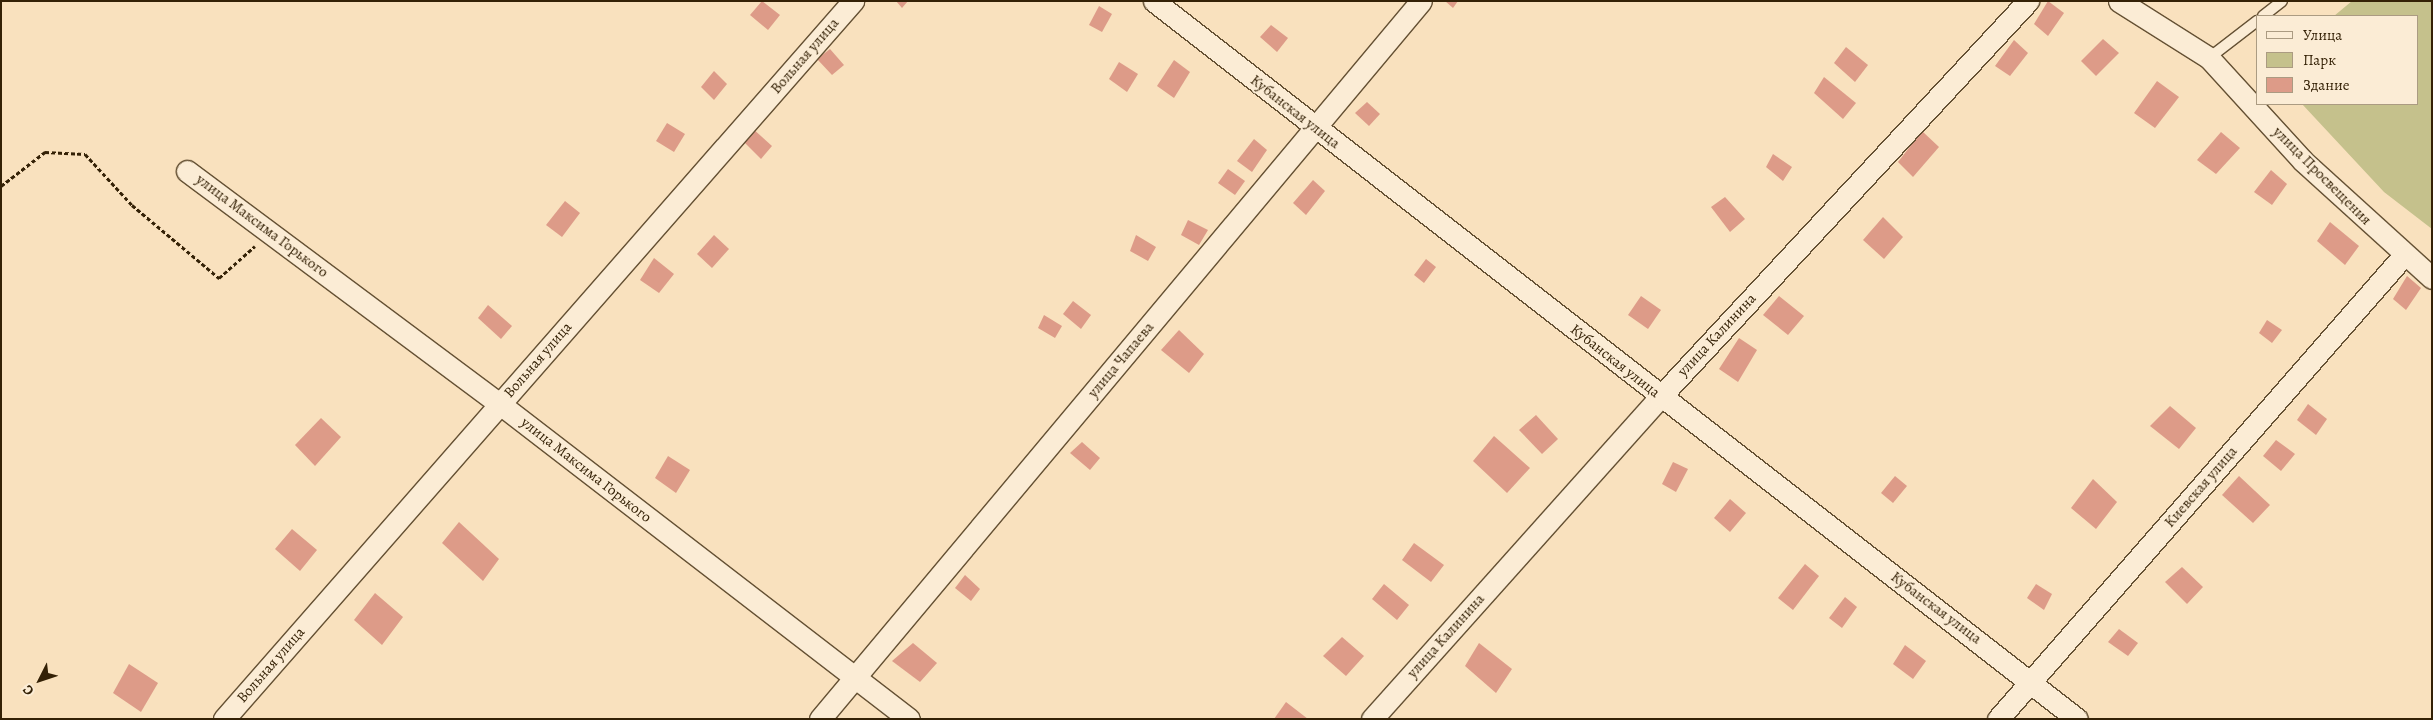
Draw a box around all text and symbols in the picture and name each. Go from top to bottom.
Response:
street label: Вольная улица [767,14,843,98]
legend [2256,15,2418,105]
text: Улица [2303,25,2342,45]
text: Парк [2303,50,2336,70]
street label: Кубанская улица [1247,71,1343,153]
text: Здание [2303,75,2350,95]
street label: улица Просвещения [2269,123,2375,229]
street label: улица Максима Горького [192,170,332,282]
street label: улица Калинина [1674,290,1760,380]
street label: Вольная улица [500,318,576,402]
street label: улица Чапаева [1084,319,1158,401]
street label: Кубанская улица [1567,320,1663,402]
street label: улица Максима Горького [517,413,655,527]
street label: Киевская улица [2161,443,2241,531]
street label: Кубанская улица [1887,568,1985,648]
street label: улица Калинина [1404,590,1488,682]
street label: Вольная улица [233,623,309,707]
north arrow [15,655,65,705]
text: С [18,681,38,700]

